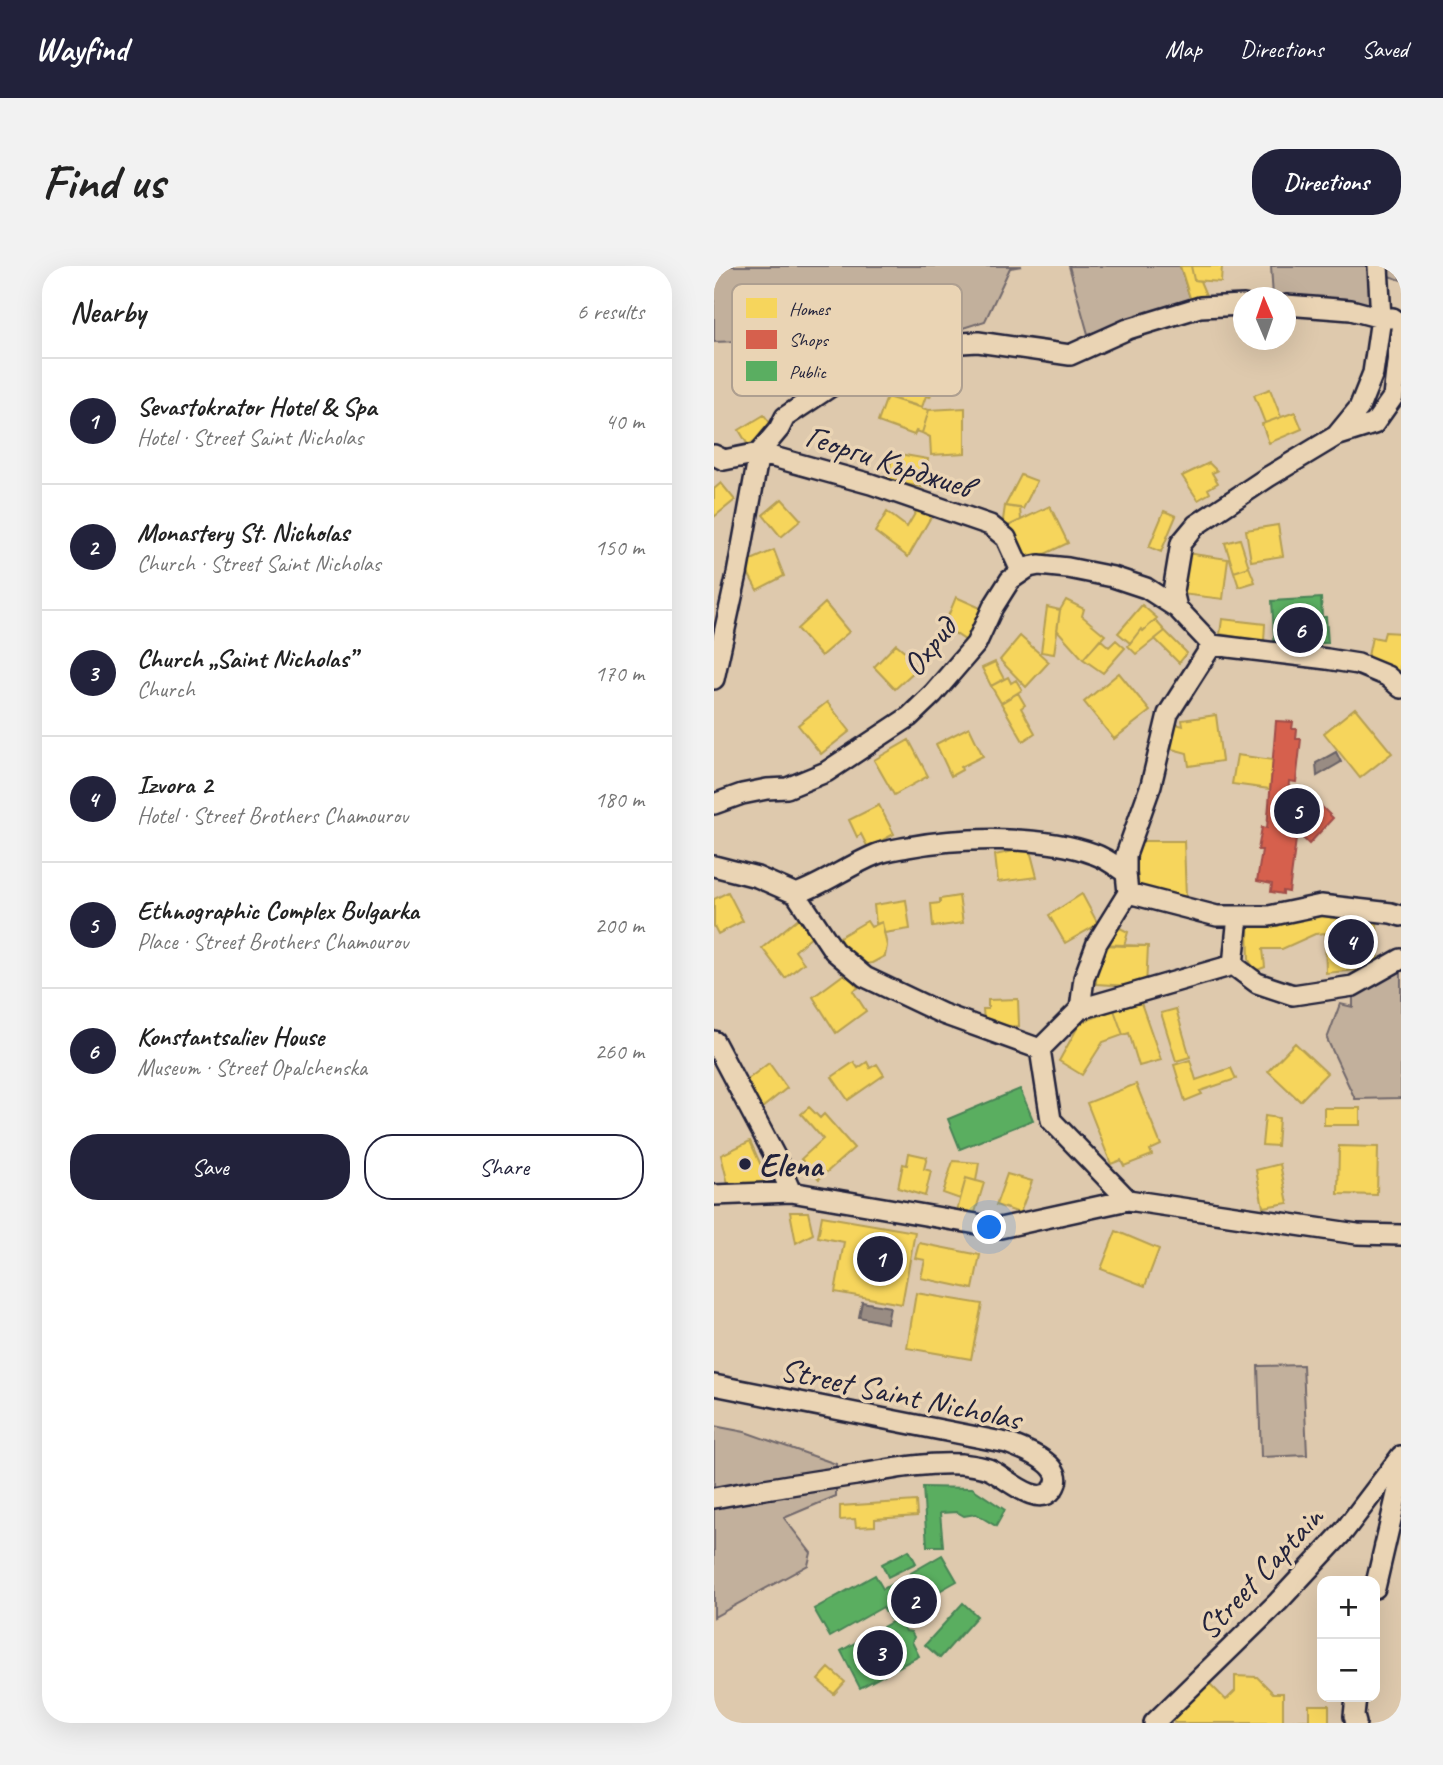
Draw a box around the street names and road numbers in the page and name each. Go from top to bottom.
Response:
street label: Георги Кърджиев [800,414,985,510]
street label: Охрид [892,606,967,685]
street label: Street Saint Nicholas [777,1348,1028,1441]
street label: Street Captain [1187,1495,1334,1648]

